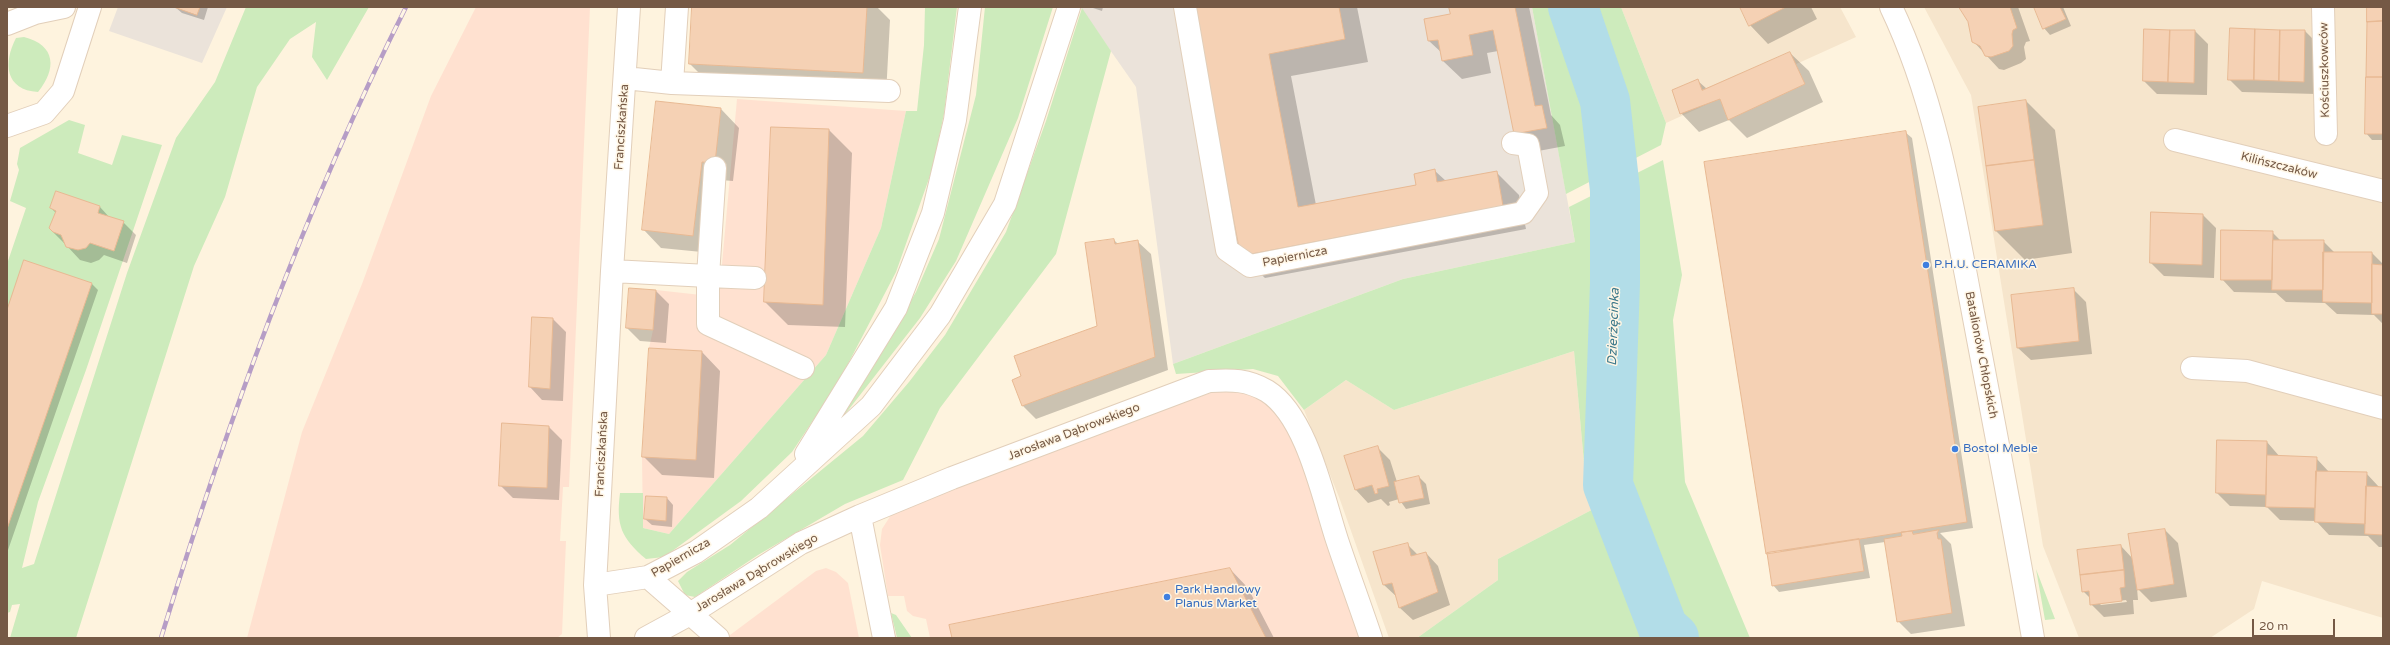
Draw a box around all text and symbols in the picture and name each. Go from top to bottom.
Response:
street label: Kościuszkowców [2317,22,2333,118]
street label: Franciszkańska [612,84,632,170]
street label: Kilińszczaków [2239,150,2319,182]
street label: Papiernicza [1261,244,1329,270]
place label: P.H.U. CERAMIKA [1934,258,2037,272]
marker: P.H.U. CERAMIKA [1921,260,1931,270]
water label: Dzierżęcinka [1605,288,1623,366]
street label: Batalionów Chłopskich [1962,290,2000,420]
street label: Jarosława Dąbrowskiego [1006,400,1142,464]
street label: Franciszkańska [593,411,611,497]
place label: Bostol Meble [1963,442,2038,456]
marker: Bostol Meble [1950,444,1960,454]
street label: Jarosława Dąbrowskiego [693,531,821,615]
street label: Papiernicza [649,535,713,581]
place label: Park Handlowy Planus Market [1175,583,1261,611]
marker: Park Handlowy Planus Market [1162,592,1172,602]
scale bar [2254,611,2337,637]
text: 20 m [2259,619,2288,633]

